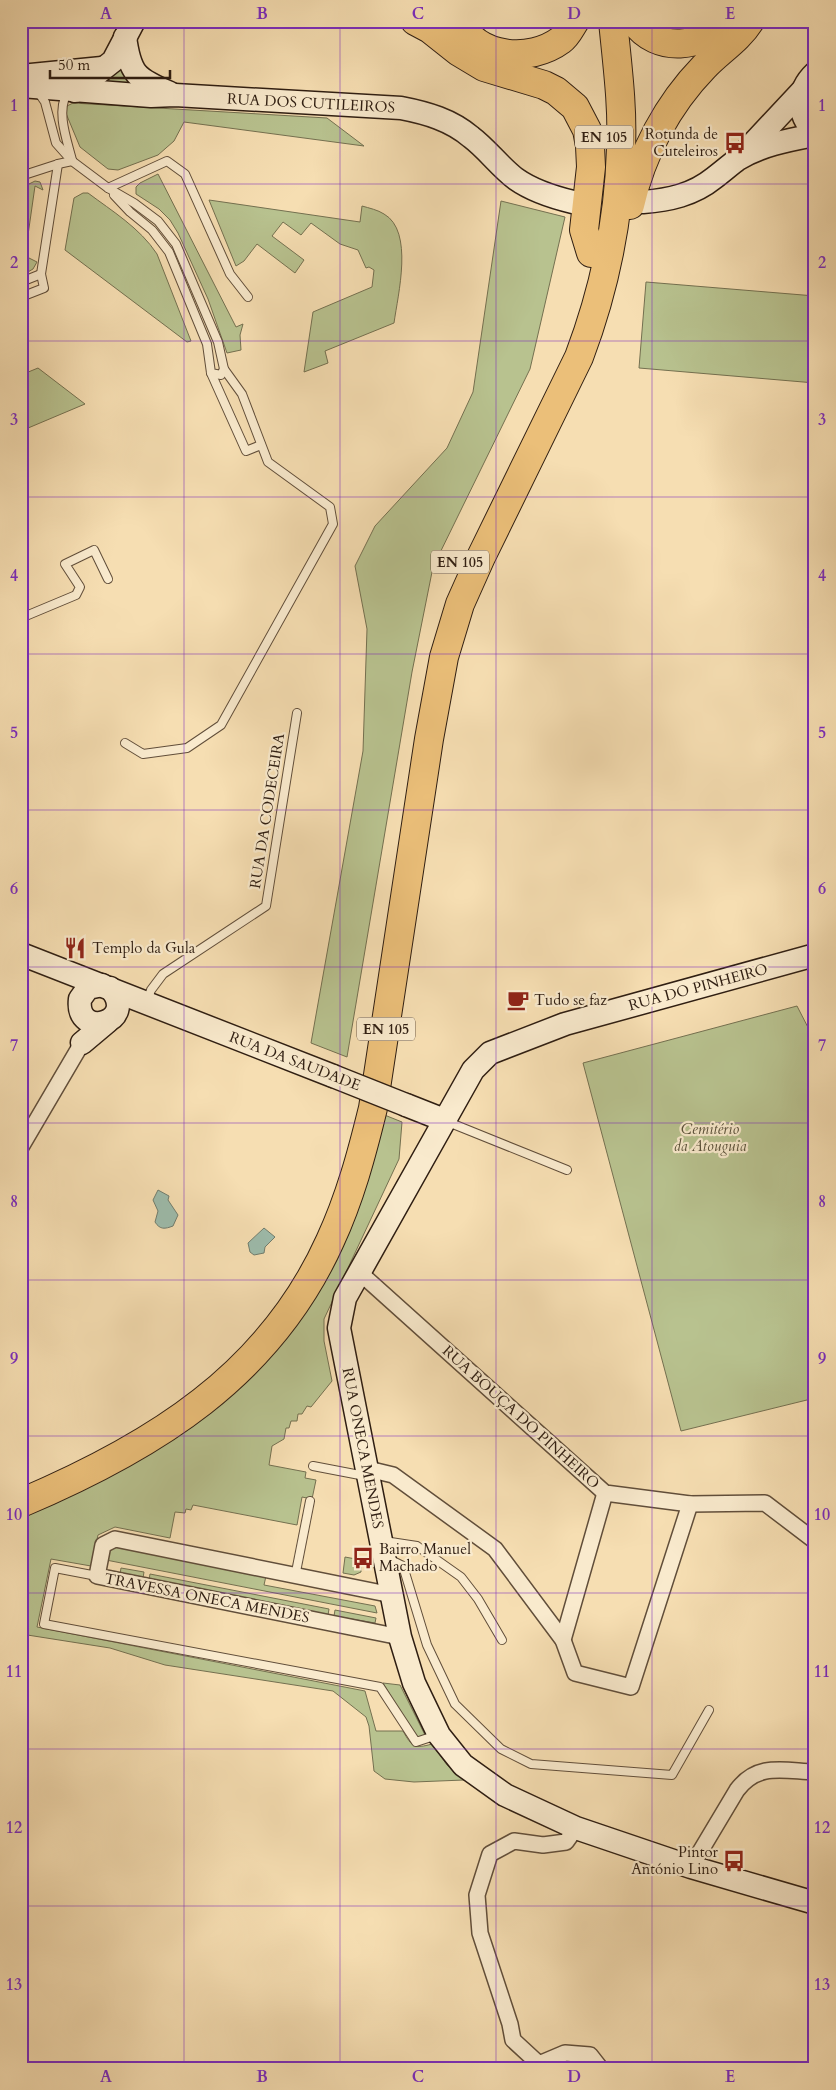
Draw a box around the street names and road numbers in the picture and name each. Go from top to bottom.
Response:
street label: RUA DOS CUTILEIROS [226,89,396,117]
road number: EN 105 [575,125,633,148]
road number: EN 105 [431,550,489,574]
street label: RUA DA CODECEIRA [245,732,289,890]
street label: RUA DO PINHEIRO [626,959,770,1015]
road number: EN 105 [357,1018,415,1040]
street label: RUA DA SAUDADE [227,1027,363,1095]
street label: RUA BOUÇA DO PINHEIRO [438,1341,604,1493]
street label: RUA ONECA MENDES [338,1366,388,1530]
street label: TRAVESSA ONECA MENDES [103,1568,311,1628]

